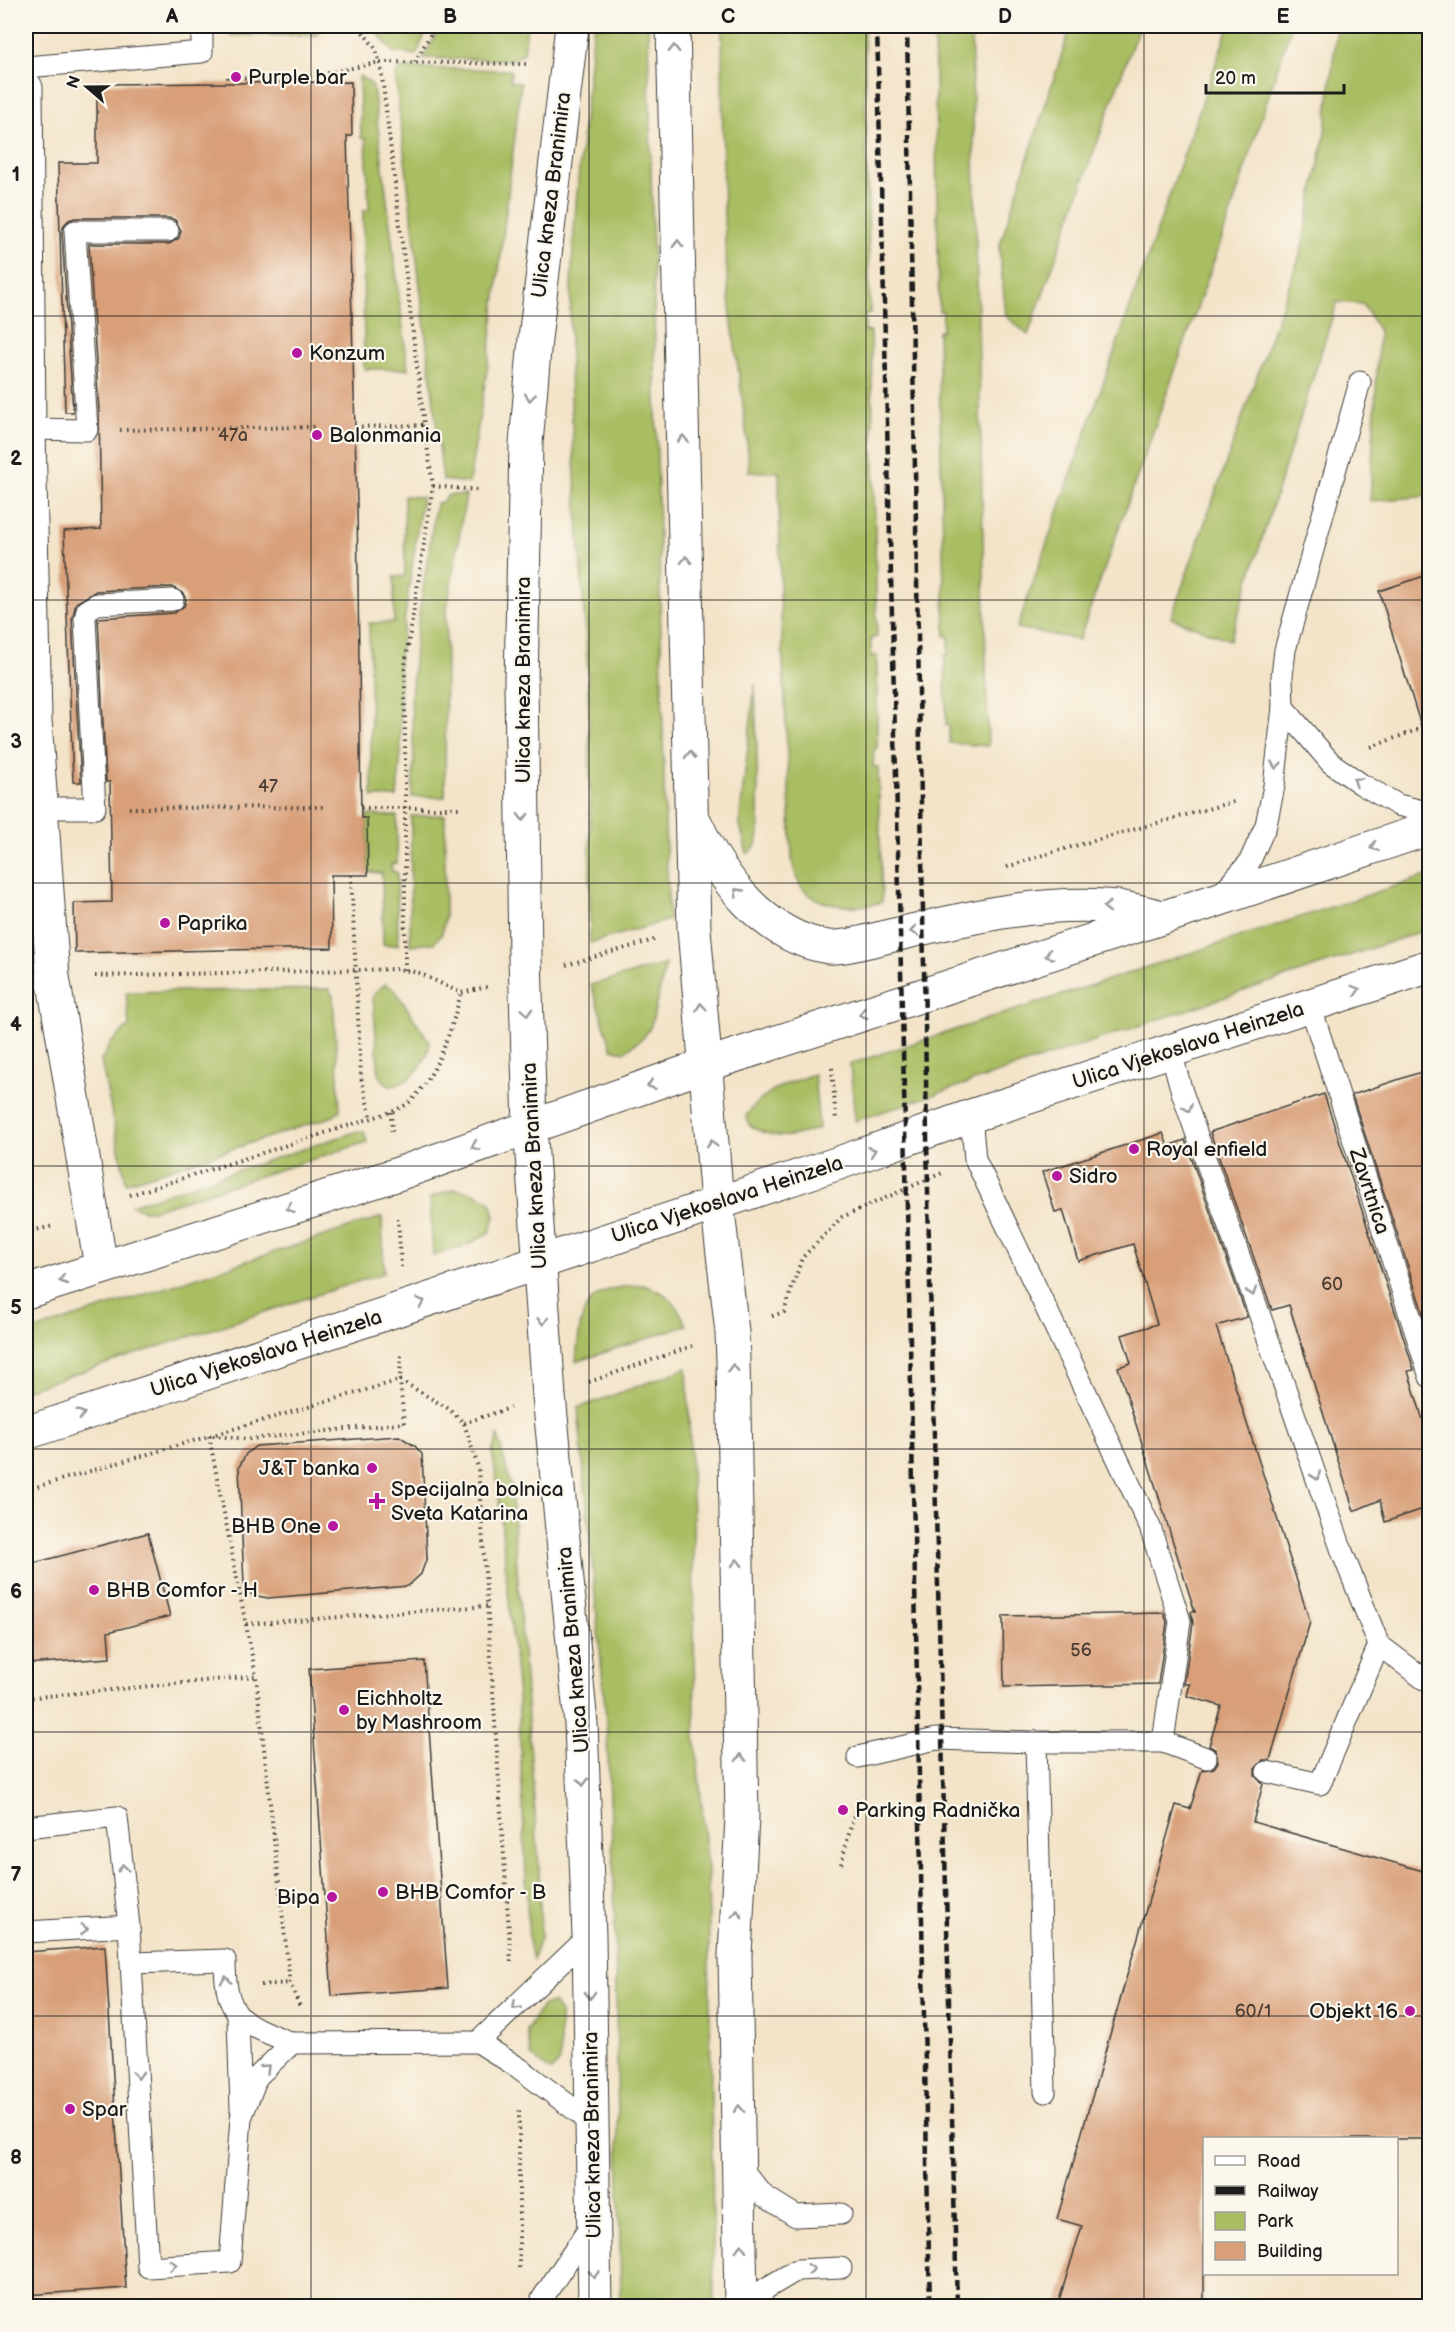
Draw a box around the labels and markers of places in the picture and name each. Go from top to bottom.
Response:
place label: Purple bar [248,65,347,90]
marker: Purple bar [229,70,243,84]
place label: Konzum [309,341,385,366]
marker: Konzum [290,346,304,360]
place label: Balonmania [329,423,441,448]
marker: Balonmania [310,428,324,442]
place label: Paprika [177,911,248,936]
marker: Paprika [158,916,172,930]
place label: Royal enfield [1146,1137,1267,1162]
marker: Royal enfield [1127,1142,1141,1156]
place label: Sidro [1069,1164,1118,1189]
marker: Sidro [1050,1169,1064,1183]
place label: J&T banka [259,1456,360,1481]
marker: J&T banka [365,1461,379,1475]
place label: Specijalna bolnica Sveta Katarina [391,1477,564,1526]
marker: Specijalna bolnica Sveta Katarina [368,1492,386,1510]
place label: BHB One [231,1514,321,1539]
marker: BHB One [326,1519,340,1533]
place label: BHB Comfor - H [106,1578,258,1603]
marker: BHB Comfor - H [87,1583,101,1597]
place label: Eichholtz by Mashroom [356,1686,482,1735]
marker: Eichholtz by Mashroom [337,1703,351,1717]
place label: Parking Radnička [855,1798,1020,1823]
marker: Parking Radnička [836,1803,850,1817]
place label: BHB Comfor - B [395,1880,546,1905]
place label: Bipa [277,1885,320,1910]
marker: BHB Comfor - B [376,1885,390,1899]
marker: Bipa [325,1890,339,1904]
place label: Objekt 16 [1309,1999,1398,2024]
marker: Objekt 16 [1403,2004,1417,2018]
place label: Spar [82,2097,127,2122]
marker: Spar [63,2102,77,2116]

